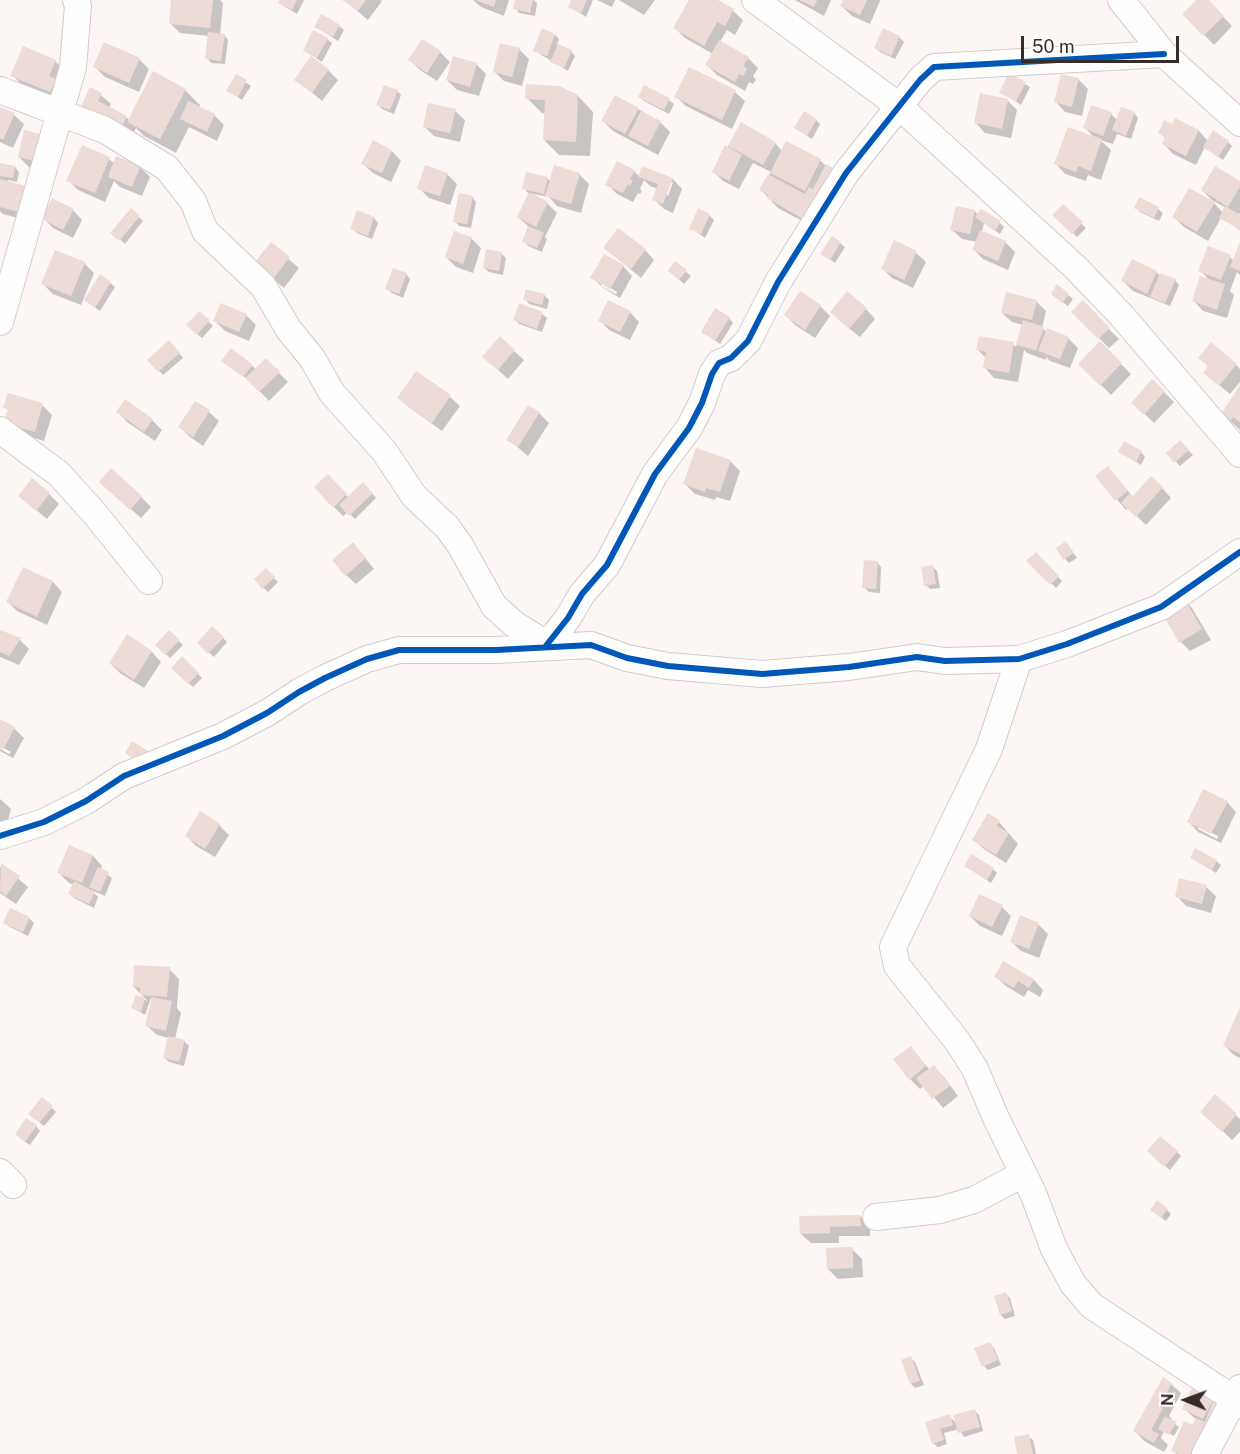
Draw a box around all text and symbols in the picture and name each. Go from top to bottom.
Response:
scale bar [1024,24,1182,62]
text: 50 m [1032,36,1075,57]
north arrow [1156,1370,1216,1430]
text: N [1158,1393,1177,1406]

